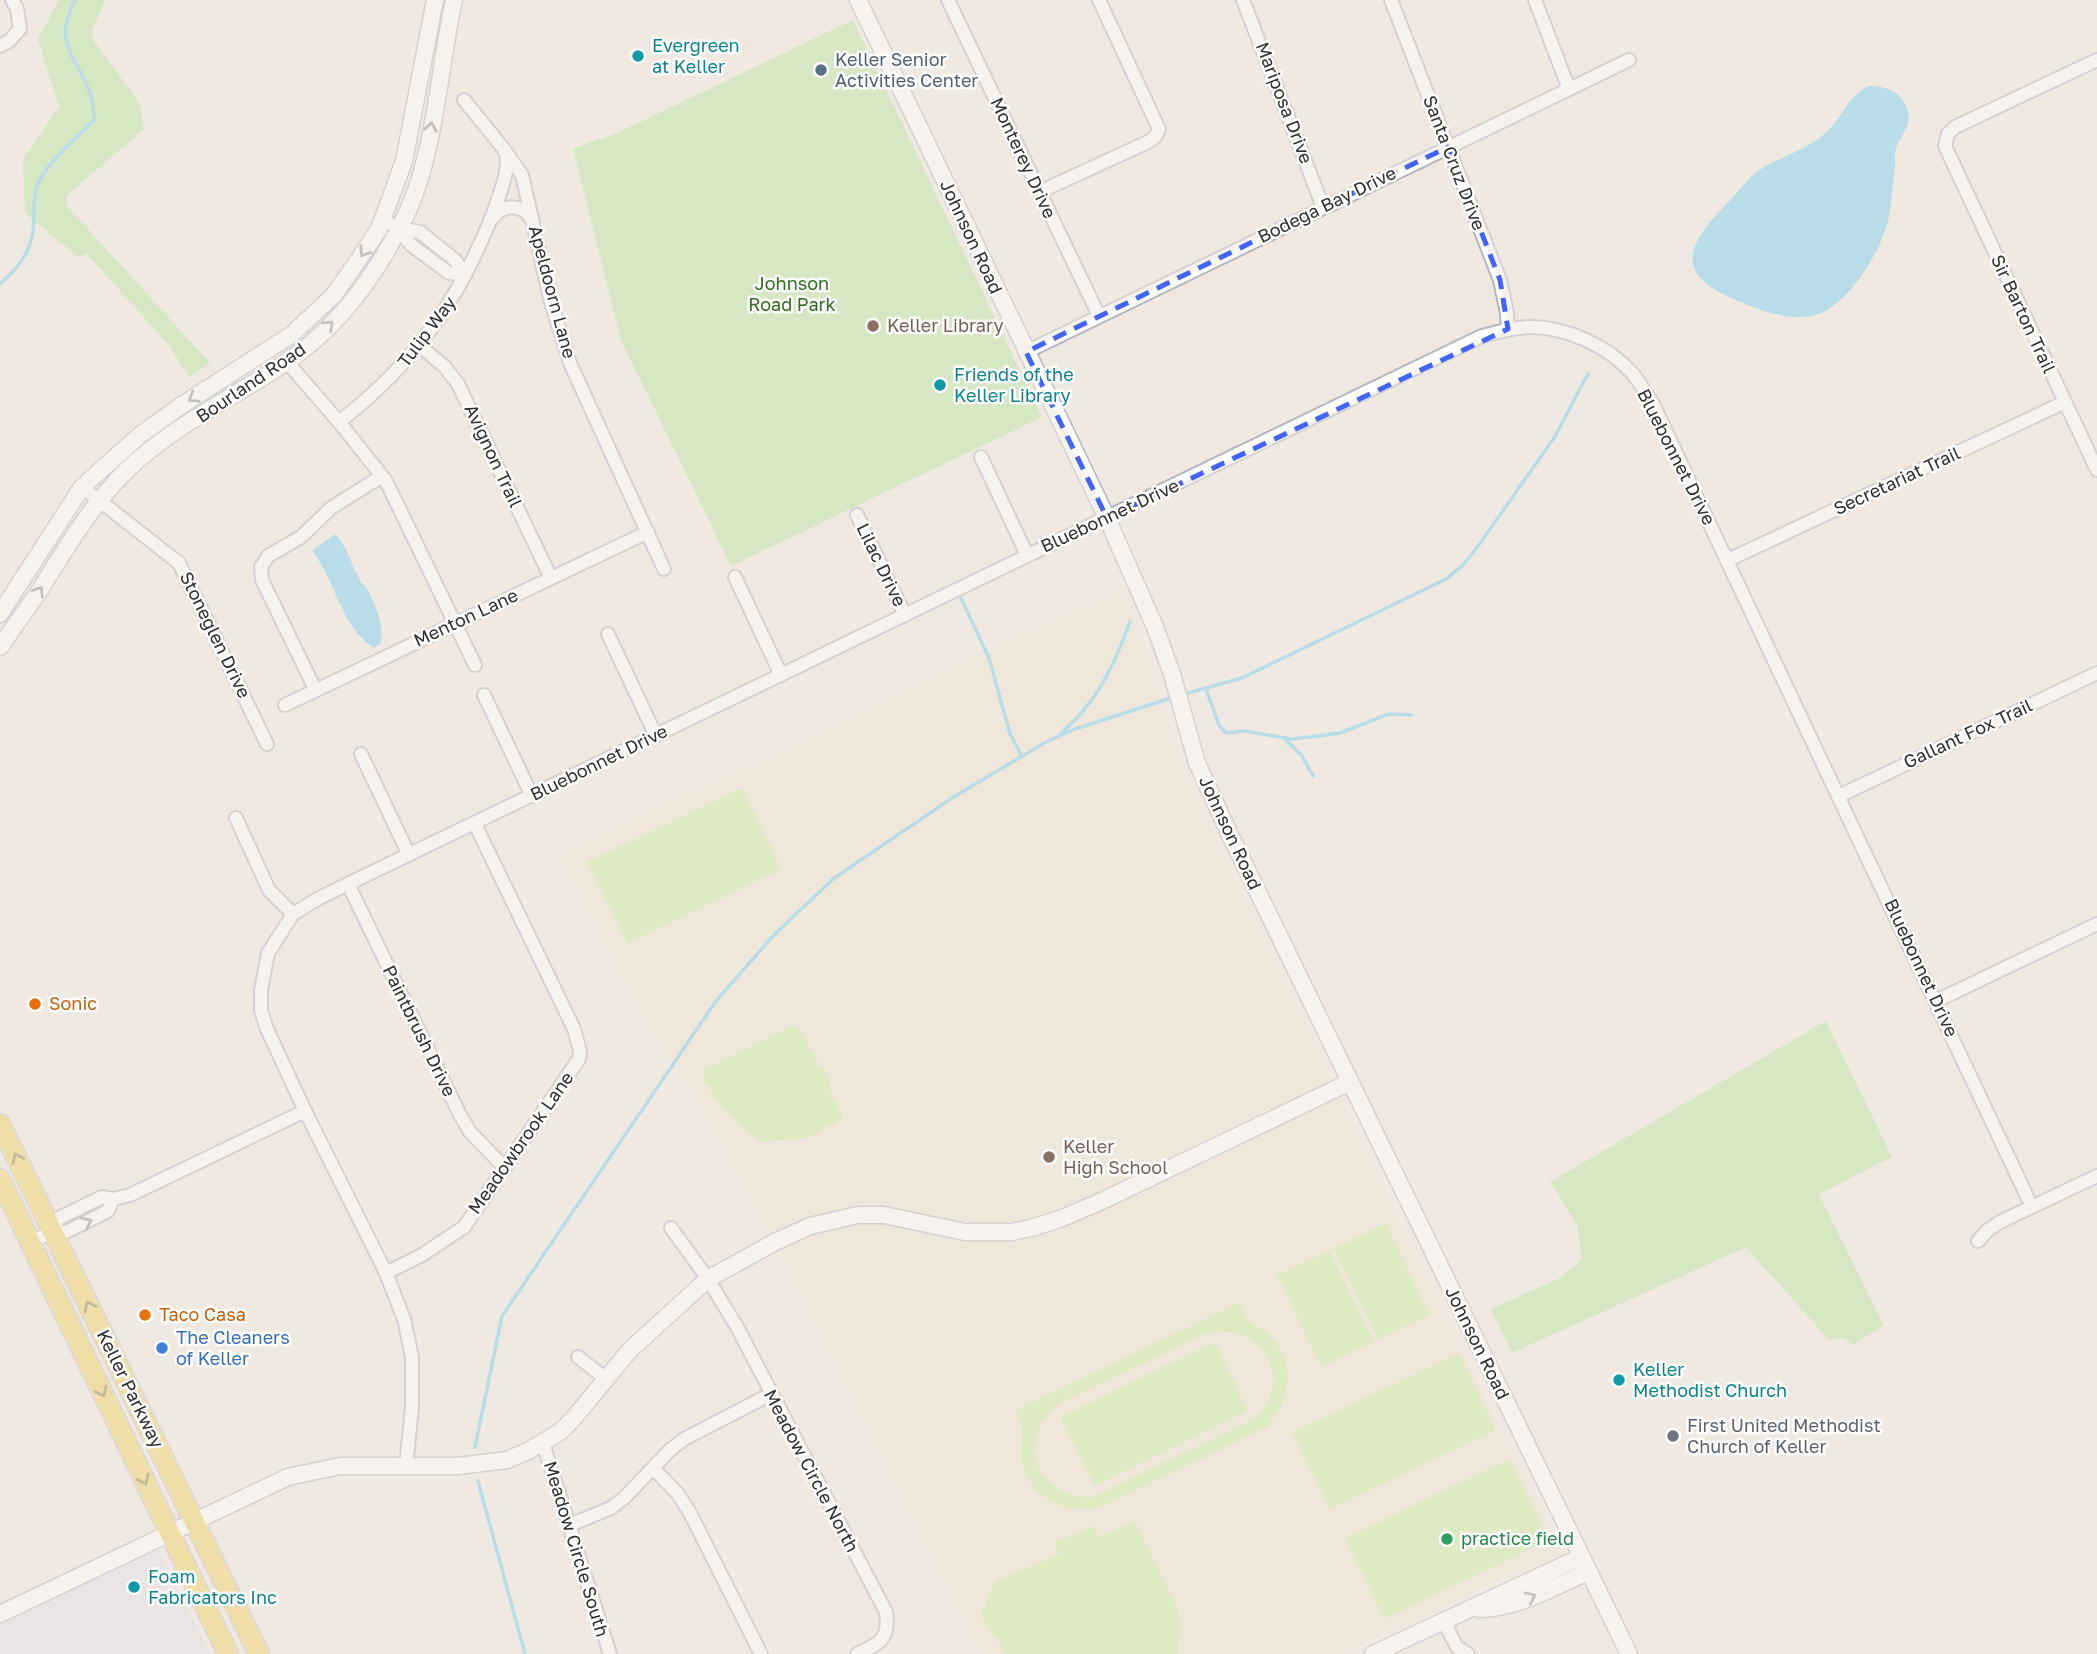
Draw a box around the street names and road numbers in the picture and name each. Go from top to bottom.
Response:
street label: Mariposa Drive [1252,39,1318,166]
street label: Santa Cruz Drive [1419,92,1491,233]
street label: Monterey Drive [986,94,1062,222]
street label: Bodega Bay Drive [1254,161,1399,247]
street label: Johnson Road [936,176,1008,297]
street label: Apeldoorn Lane [525,223,581,361]
street label: Sir Barton Trail [1987,251,2061,377]
street label: Tulip Way [392,292,460,371]
street label: Bourland Road [191,337,309,427]
street label: Bluebonnet Drive [1633,385,1721,528]
street label: Avignon Trail [460,400,528,511]
street label: Secretariat Trail [1830,441,1964,519]
street label: Bluebonnet Drive [1037,473,1182,557]
street label: Lilac Drive [852,519,911,610]
street label: Stoneglen Drive [176,568,256,701]
street label: Menton Lane [410,583,521,651]
street label: Gallant Fox Trail [1900,694,2036,773]
street label: Bluebonnet Drive [526,719,671,805]
street label: Johnson Road [1195,772,1267,893]
street label: Bluebonnet Drive [1880,895,1964,1040]
street label: Paintbrush Drive [379,961,461,1100]
street label: Meadowbrook Lane [463,1067,578,1218]
street label: Johnson Road [1441,1282,1515,1403]
street label: Keller Parkway [93,1326,169,1451]
street label: Meadow Circle North [760,1385,864,1556]
street label: Meadow Circle South [540,1458,614,1639]

